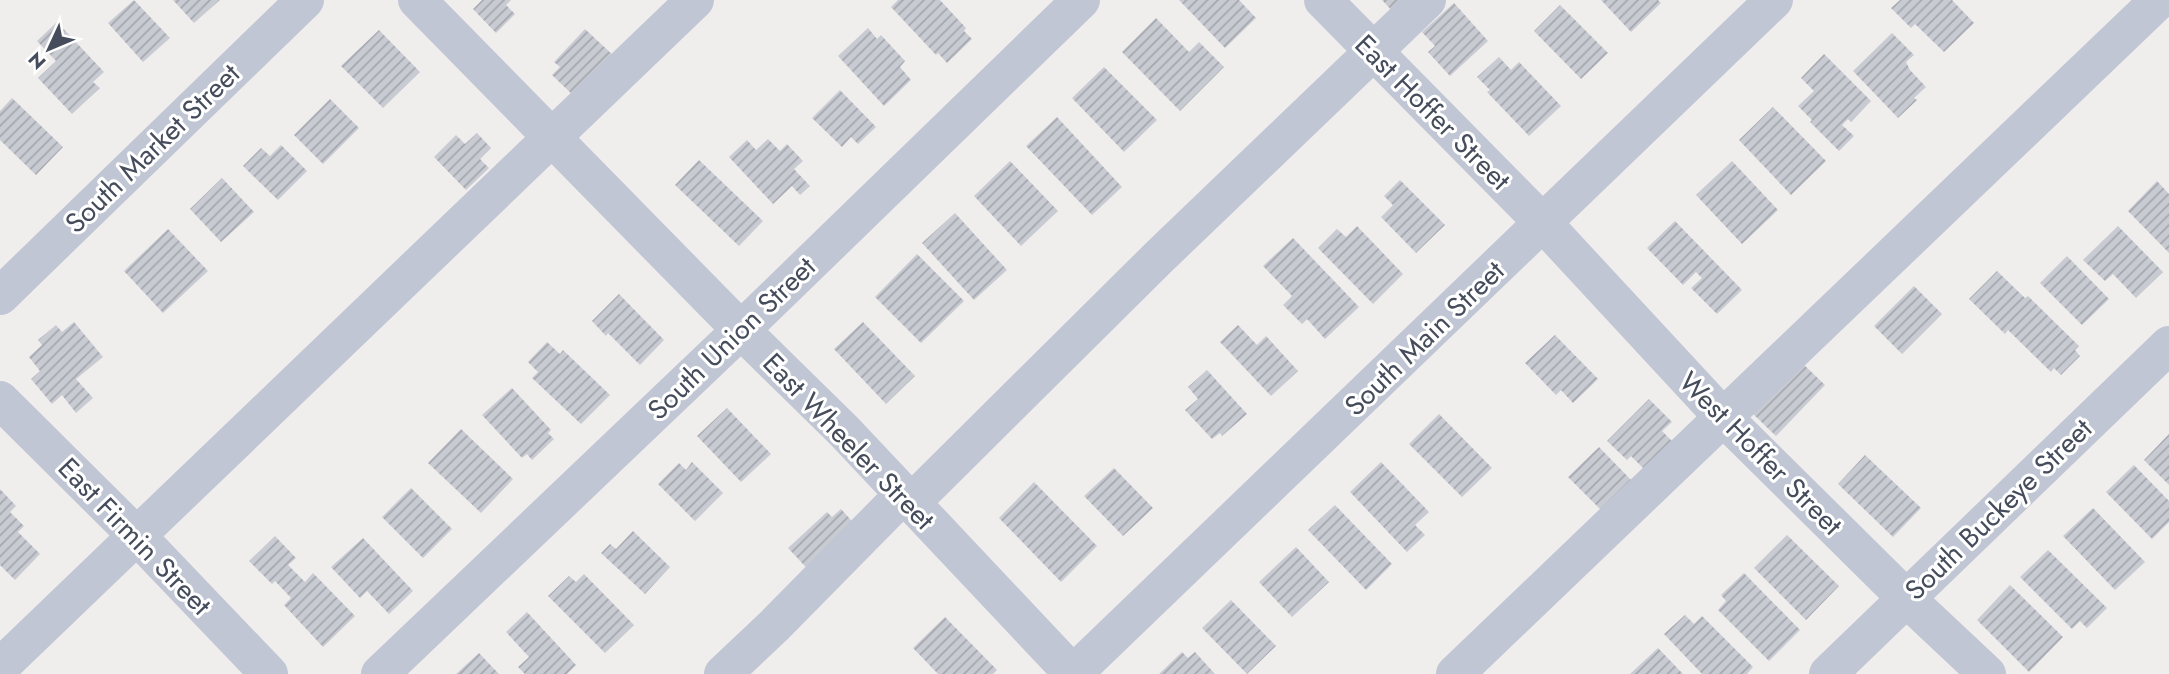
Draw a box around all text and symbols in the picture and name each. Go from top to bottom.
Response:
north arrow [14,14,84,84]
street label: East Hoffer Street [1345,25,1520,200]
text: N [22,46,52,75]
street label: South Market Street [56,54,249,243]
street label: South Union Street [638,247,825,429]
street label: South Main Street [1335,251,1514,426]
street label: East Wheeler Street [753,344,944,539]
street label: West Hoffer Street [1669,362,1852,545]
street label: South Buckeye Street [1896,409,2101,610]
street label: East Firmin Street [49,448,221,625]

